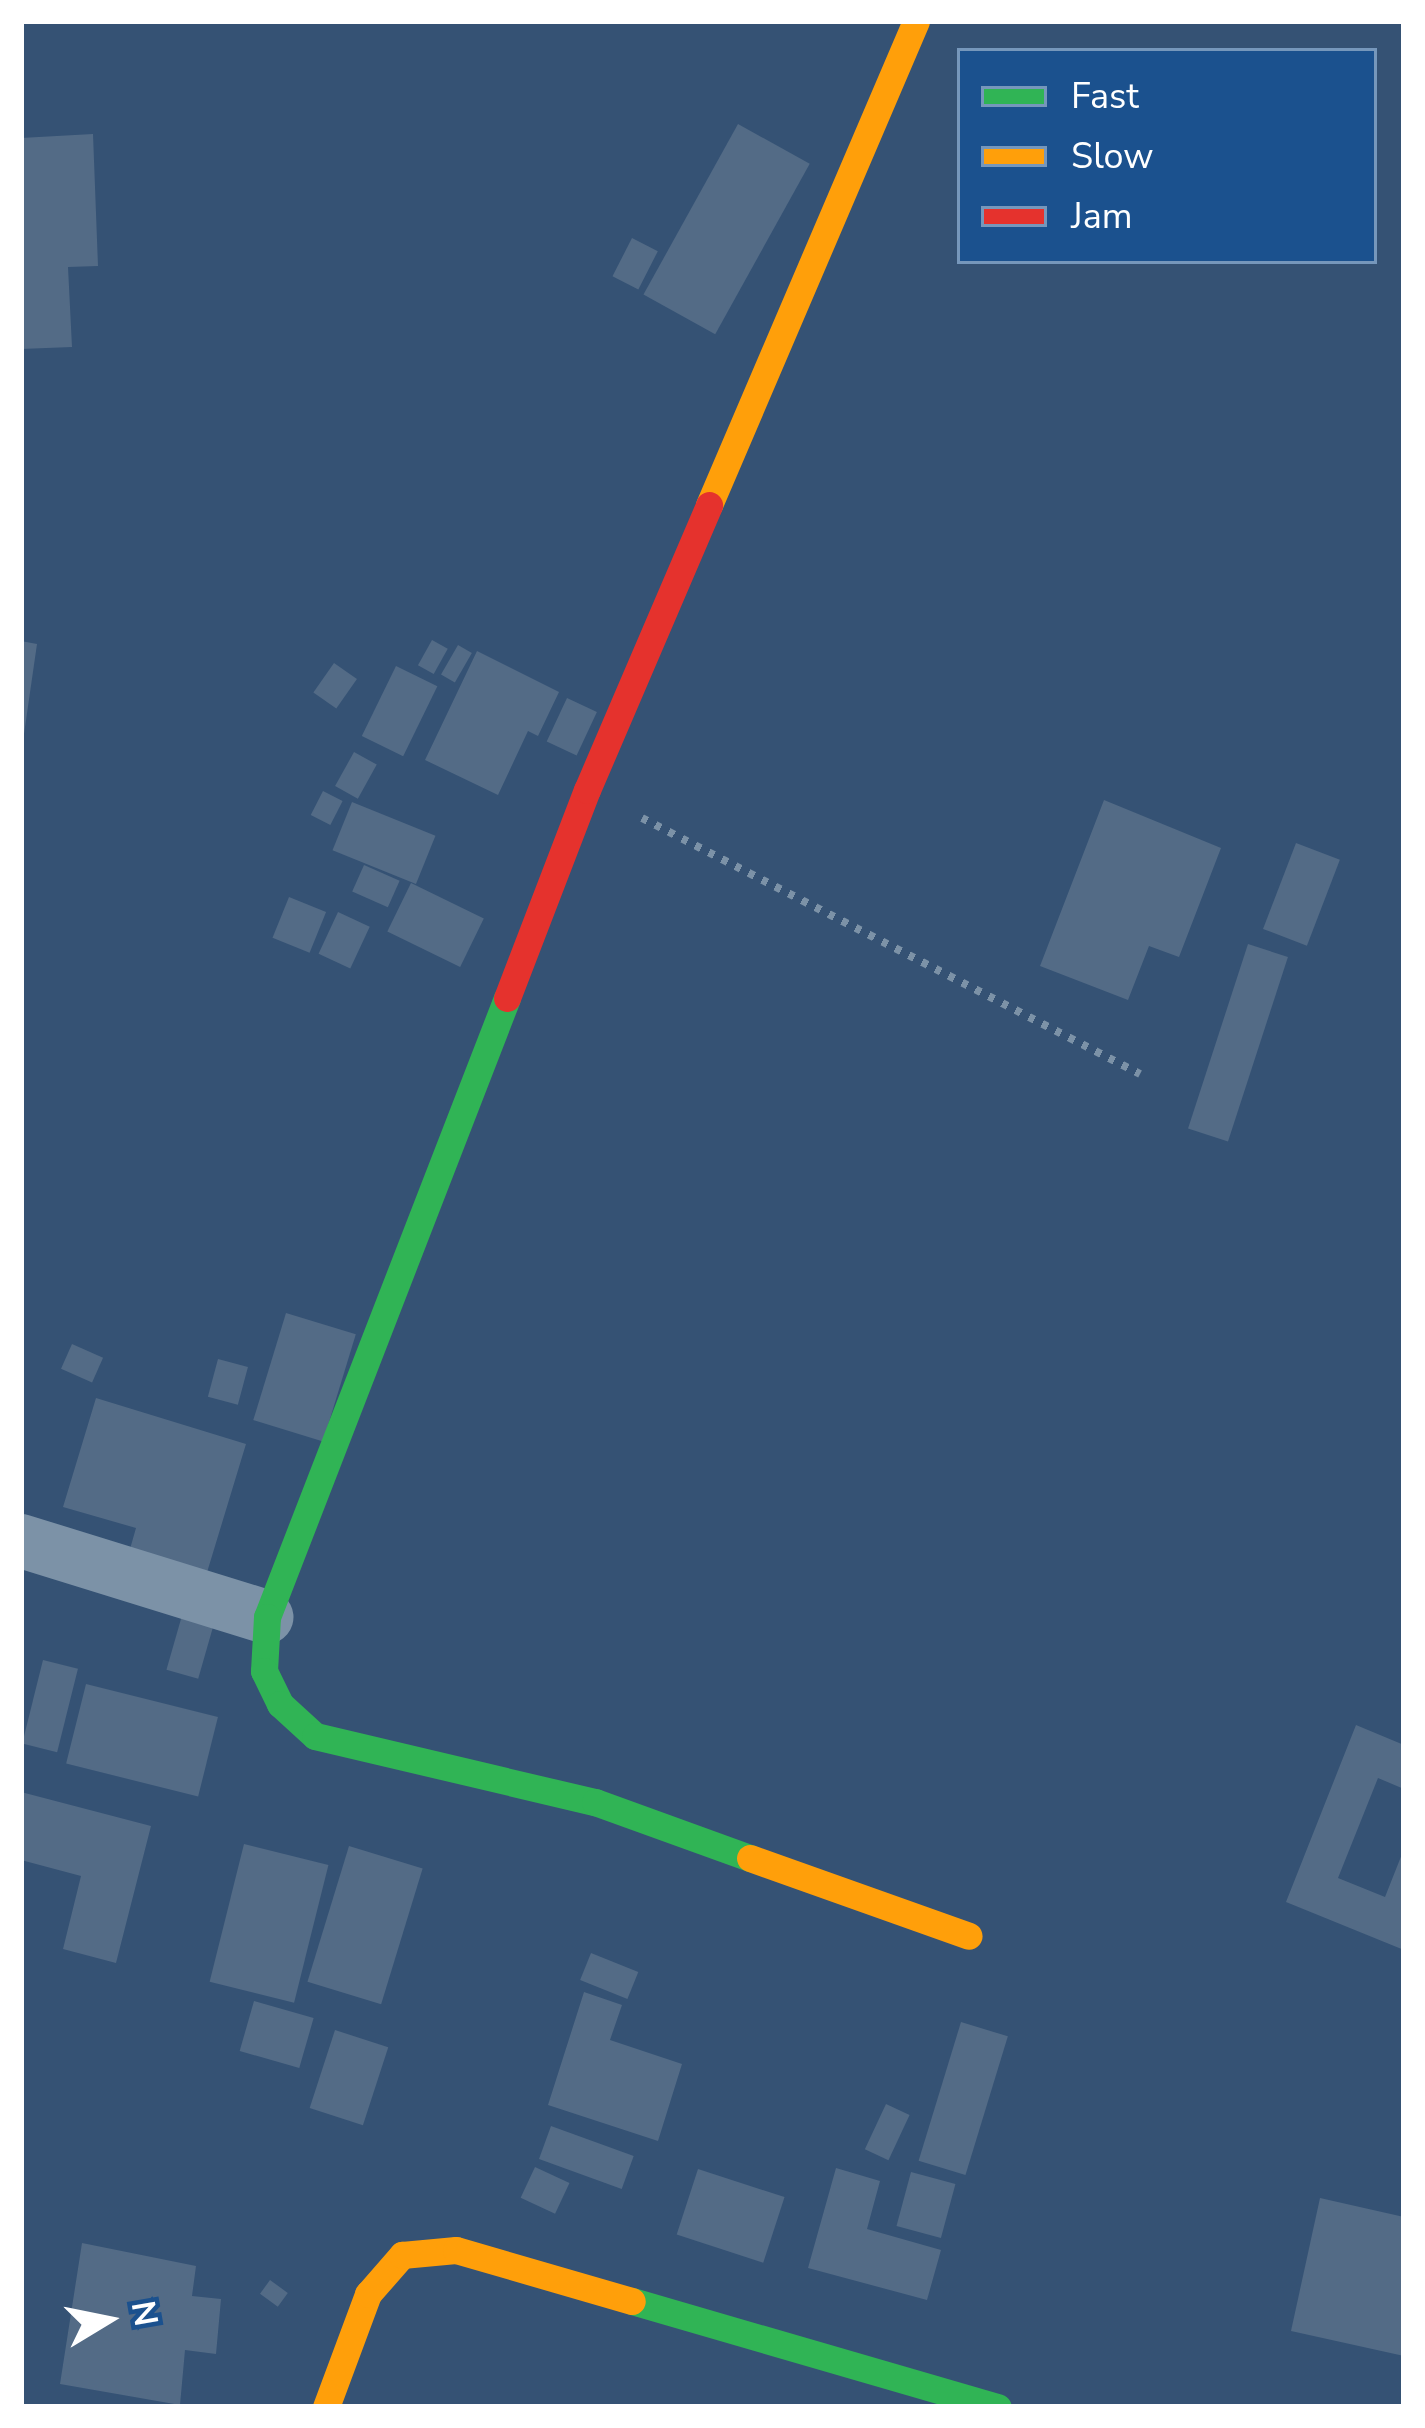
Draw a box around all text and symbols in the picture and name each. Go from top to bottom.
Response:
legend [957,48,1377,264]
text: Fast [1071,72,1139,121]
text: Slow [1071,132,1154,181]
text: Jam [1071,192,1133,241]
north arrow [48,2260,168,2380]
text: N [120,2298,168,2330]

